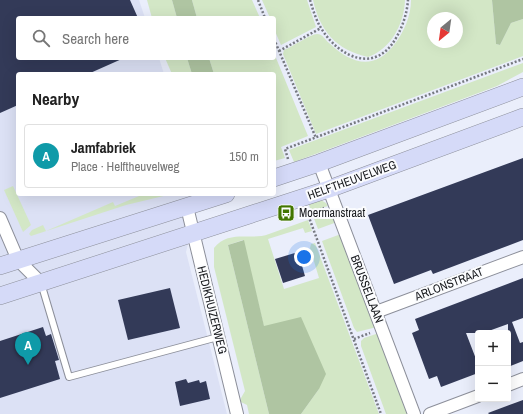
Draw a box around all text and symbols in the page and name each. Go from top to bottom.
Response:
north arrow [427,12,463,48]
search box [16,16,276,60]
icon: search [30,27,52,49]
text: Search here [62,28,129,49]
text: Nearby [32,87,79,110]
text: Jamfabriek [71,137,136,158]
text: A [42,148,50,165]
text: 150 m [229,148,259,165]
street label: HELFTHEUVELWEG [305,157,399,203]
text: Place · Helftheuvelweg [71,158,179,175]
bus stop icon: Moermanstraat [276,203,296,223]
place label: Moermanstraat [299,205,365,221]
your location [294,247,314,267]
street label: BRUSSELLAAN [347,253,387,325]
street label: HEDIKHUIZERWEG [193,264,231,356]
street label: ARLONSTRAAT [412,264,485,305]
map controls [475,330,511,402]
button: + [475,330,511,366]
pin: A [15,332,41,365]
button: − [475,366,511,402]

